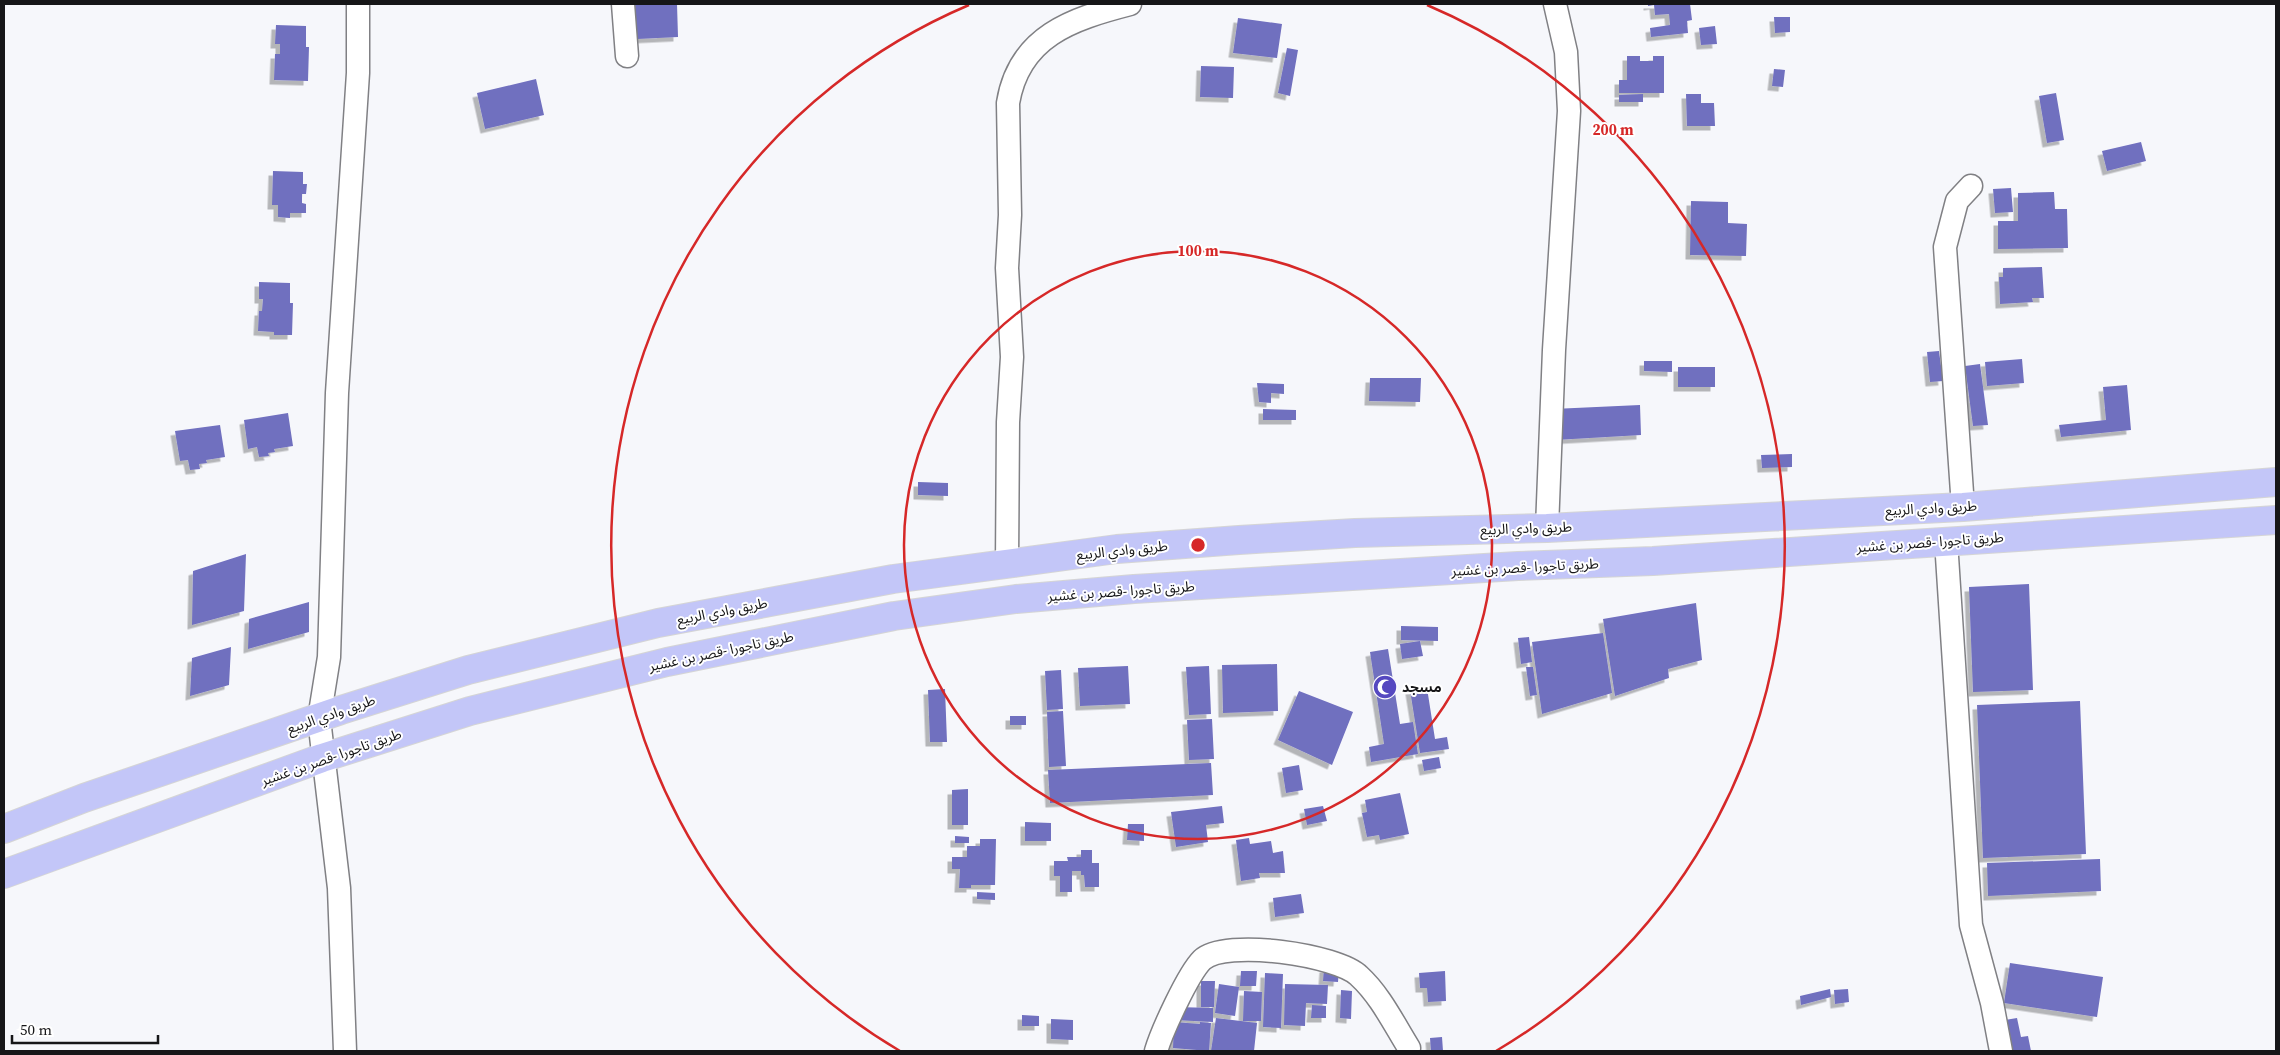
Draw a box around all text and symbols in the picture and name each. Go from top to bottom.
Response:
text: 200 m [1592,119,1634,140]
text: 100 m [1177,240,1219,261]
street label: طريق وادي الربيع [1885,496,1978,522]
street label: طريق وادي الربيع [1480,516,1572,541]
street label: طريق تاجورا -قصر بن غشير [1855,527,2004,557]
street label: طريق وادي الربيع [1075,535,1169,566]
centre of rings [1189,536,1207,554]
street label: طريق تاجورا -قصر بن غشير [1450,553,1599,581]
street label: طريق تاجورا -قصر بن غشير [1046,576,1195,606]
street label: طريق وادي الربيع [675,592,769,631]
street label: طريق تاجورا -قصر بن غشير [646,626,795,676]
mosque icon: مسجد [1372,674,1398,700]
place label: مسجد [1402,677,1442,697]
street label: طريق وادي الربيع [284,690,378,740]
street label: طريق تاجورا -قصر بن غشير [257,724,404,791]
scale bar [12,1012,159,1044]
text: 50 m [20,1019,52,1040]

